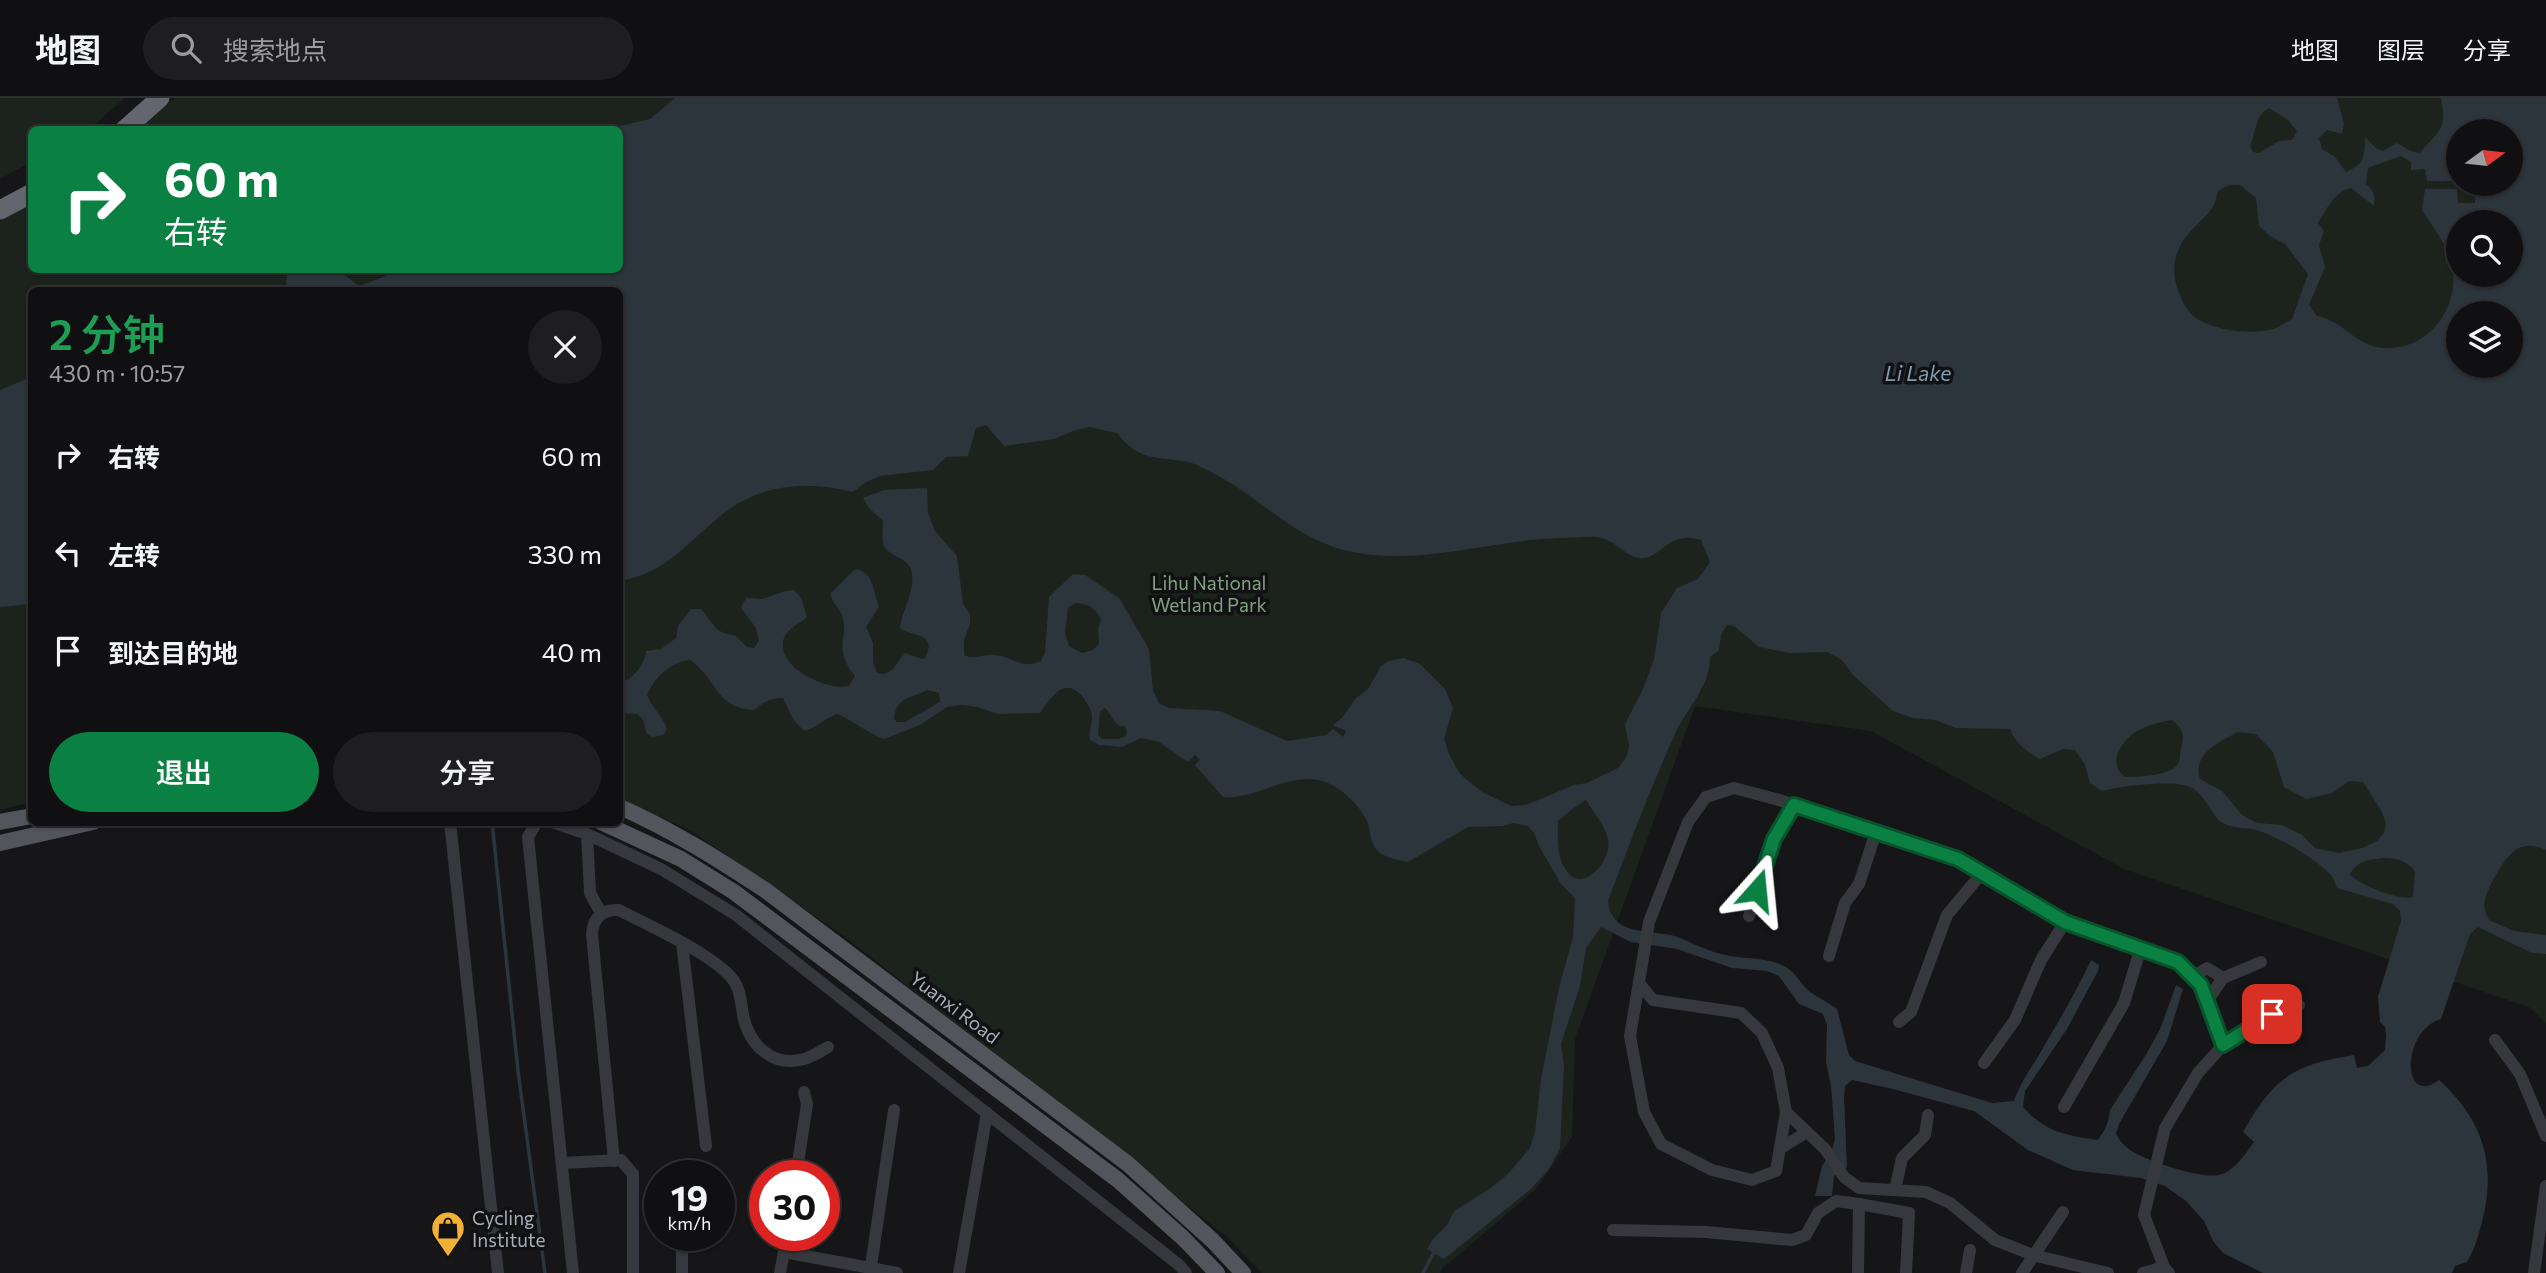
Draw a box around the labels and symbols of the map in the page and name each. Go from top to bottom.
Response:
north arrow [2446,119,2524,196]
water label: Li Lake [1885,360,1951,385]
park label: Lihu National Wetland Park [1151,571,1267,616]
position arrow [1720,853,1794,927]
street label: Yuanxi Road [906,966,1004,1048]
pin [2242,984,2302,1044]
speed limit sign: 30 [749,1160,840,1251]
place label: Cycling Institute [472,1206,546,1251]
shop icon: Cycling Institute [429,1209,467,1258]

